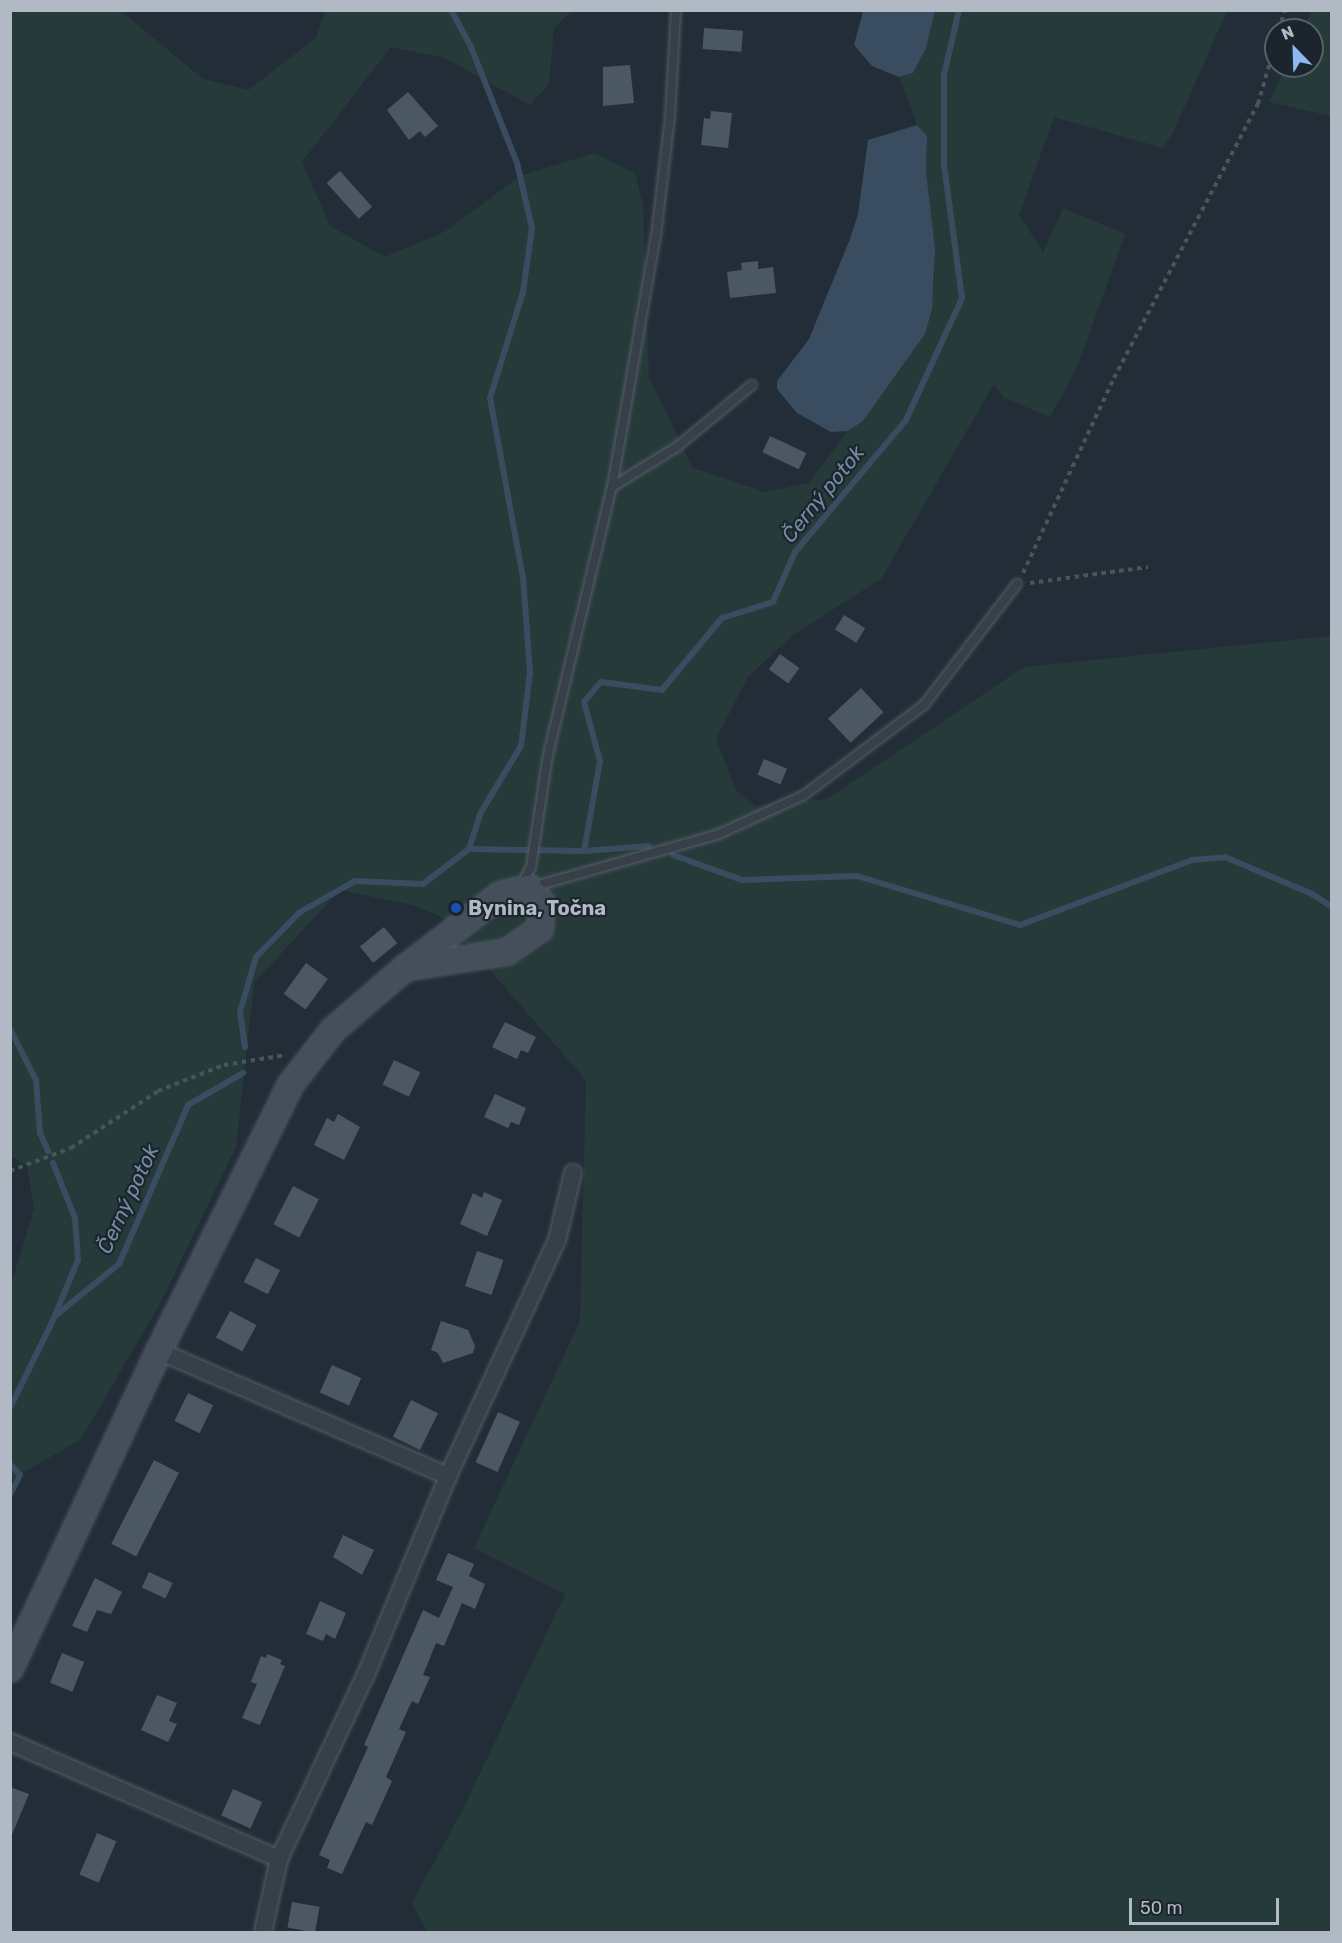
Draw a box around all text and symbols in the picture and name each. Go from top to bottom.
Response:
north arrow [1264,18,1324,78]
text: N [1279,22,1297,44]
water label: Černý potok [776,440,870,548]
place label: Bynina, Točna [468,896,607,920]
marker: Bynina, Točna [449,901,463,915]
water label: Černý potok [92,1140,164,1258]
scale bar [1132,1886,1282,1924]
text: 50 m [1140,1897,1183,1919]

